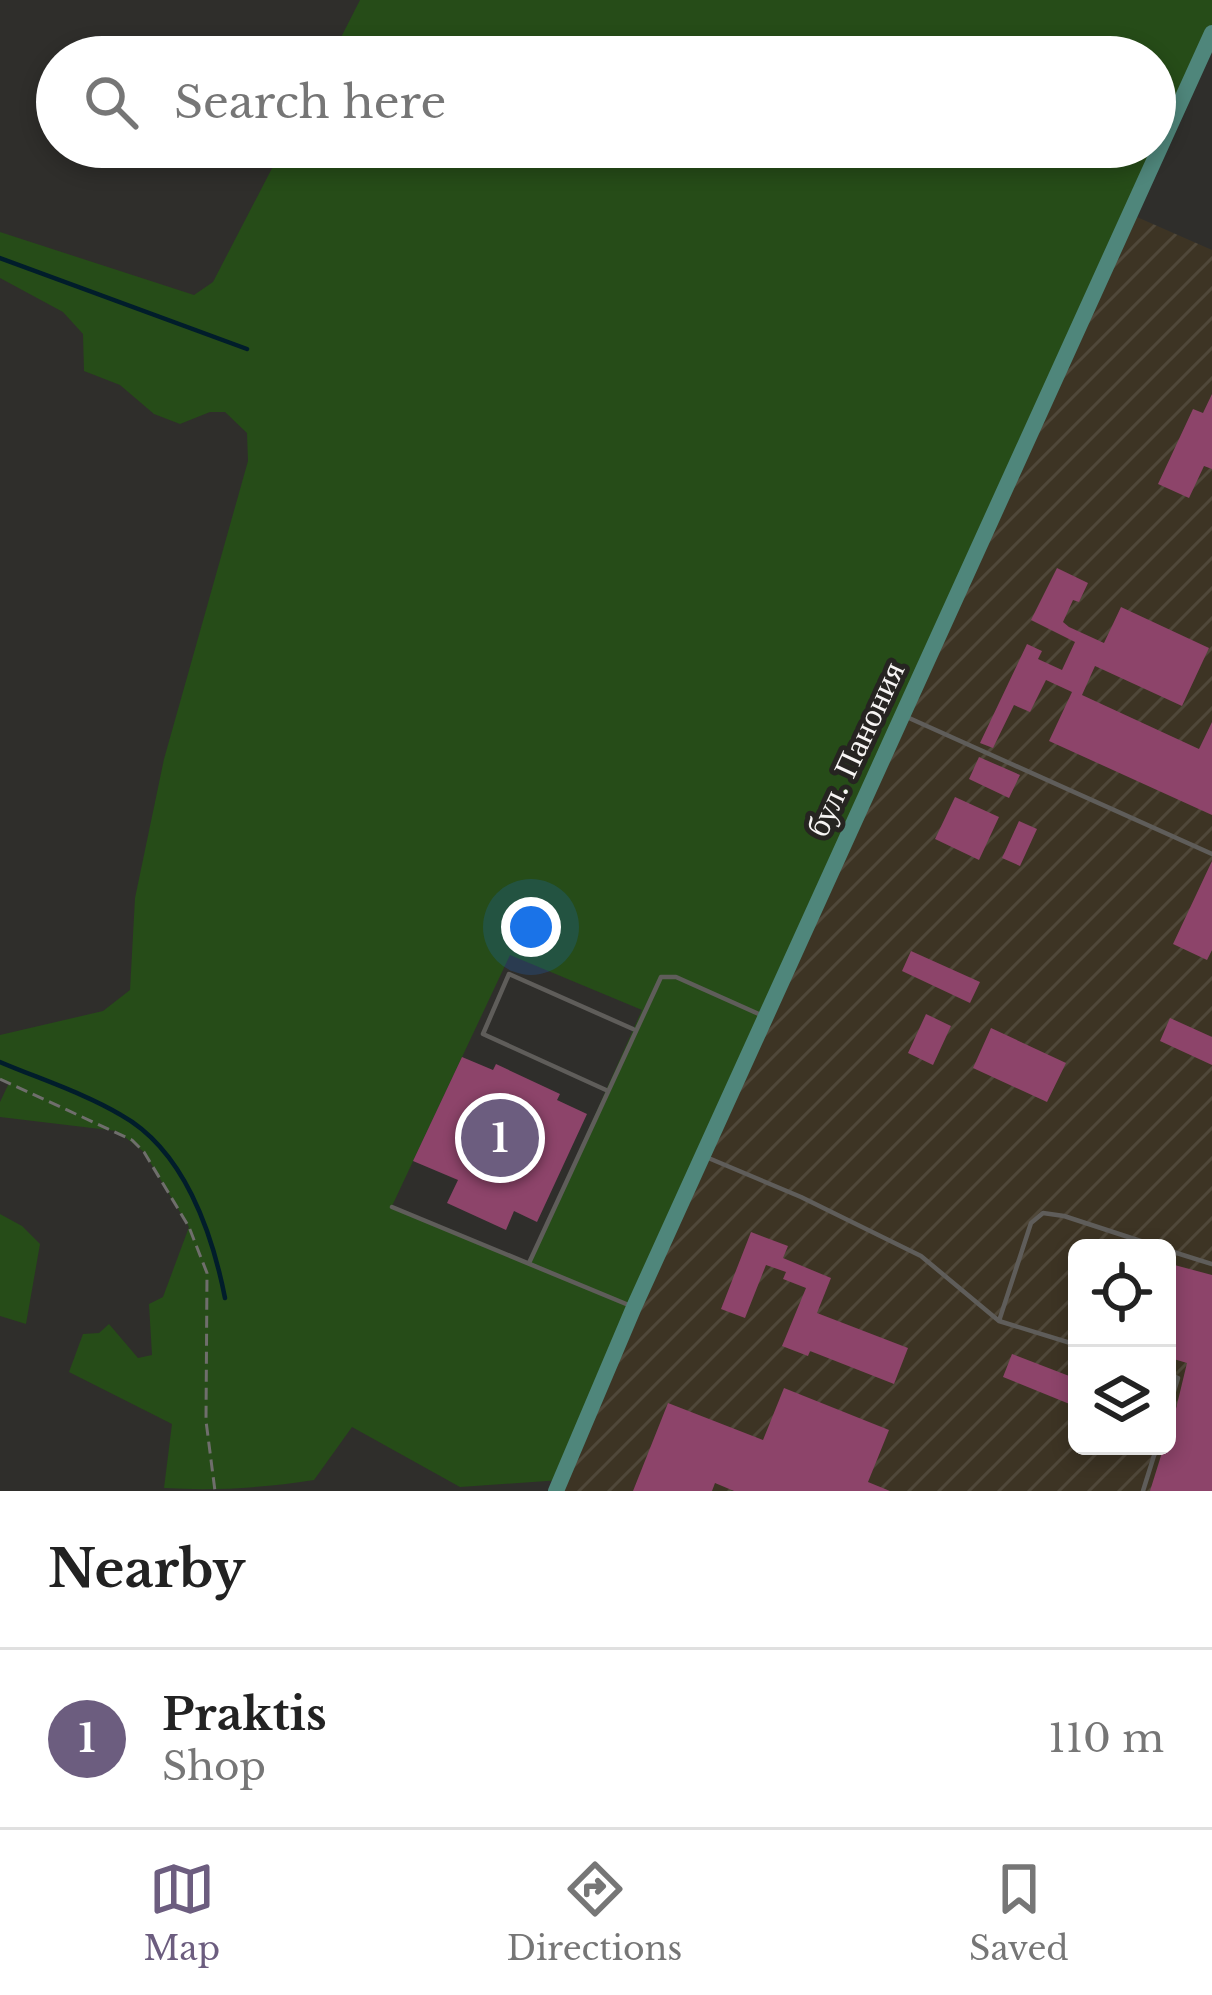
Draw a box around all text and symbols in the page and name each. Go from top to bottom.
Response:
search box [36,36,1176,168]
icon: search [78,69,144,135]
text: Search here [174,74,446,130]
street label: бул. Панония [797,655,913,843]
your location [501,897,561,957]
pin: 1 [461,1093,539,1183]
map controls [1068,1239,1176,1455]
button: locate [1068,1239,1176,1347]
button: layers [1068,1347,1176,1455]
text: Nearby [48,1538,245,1601]
text: Praktis [162,1686,327,1742]
text: 1 [78,1714,96,1763]
text: 110 m [1048,1714,1164,1763]
text: Shop [162,1742,266,1791]
tab: Map [143,1856,220,1969]
tab: Directions [507,1856,682,1969]
tab: Saved [969,1856,1069,1969]

